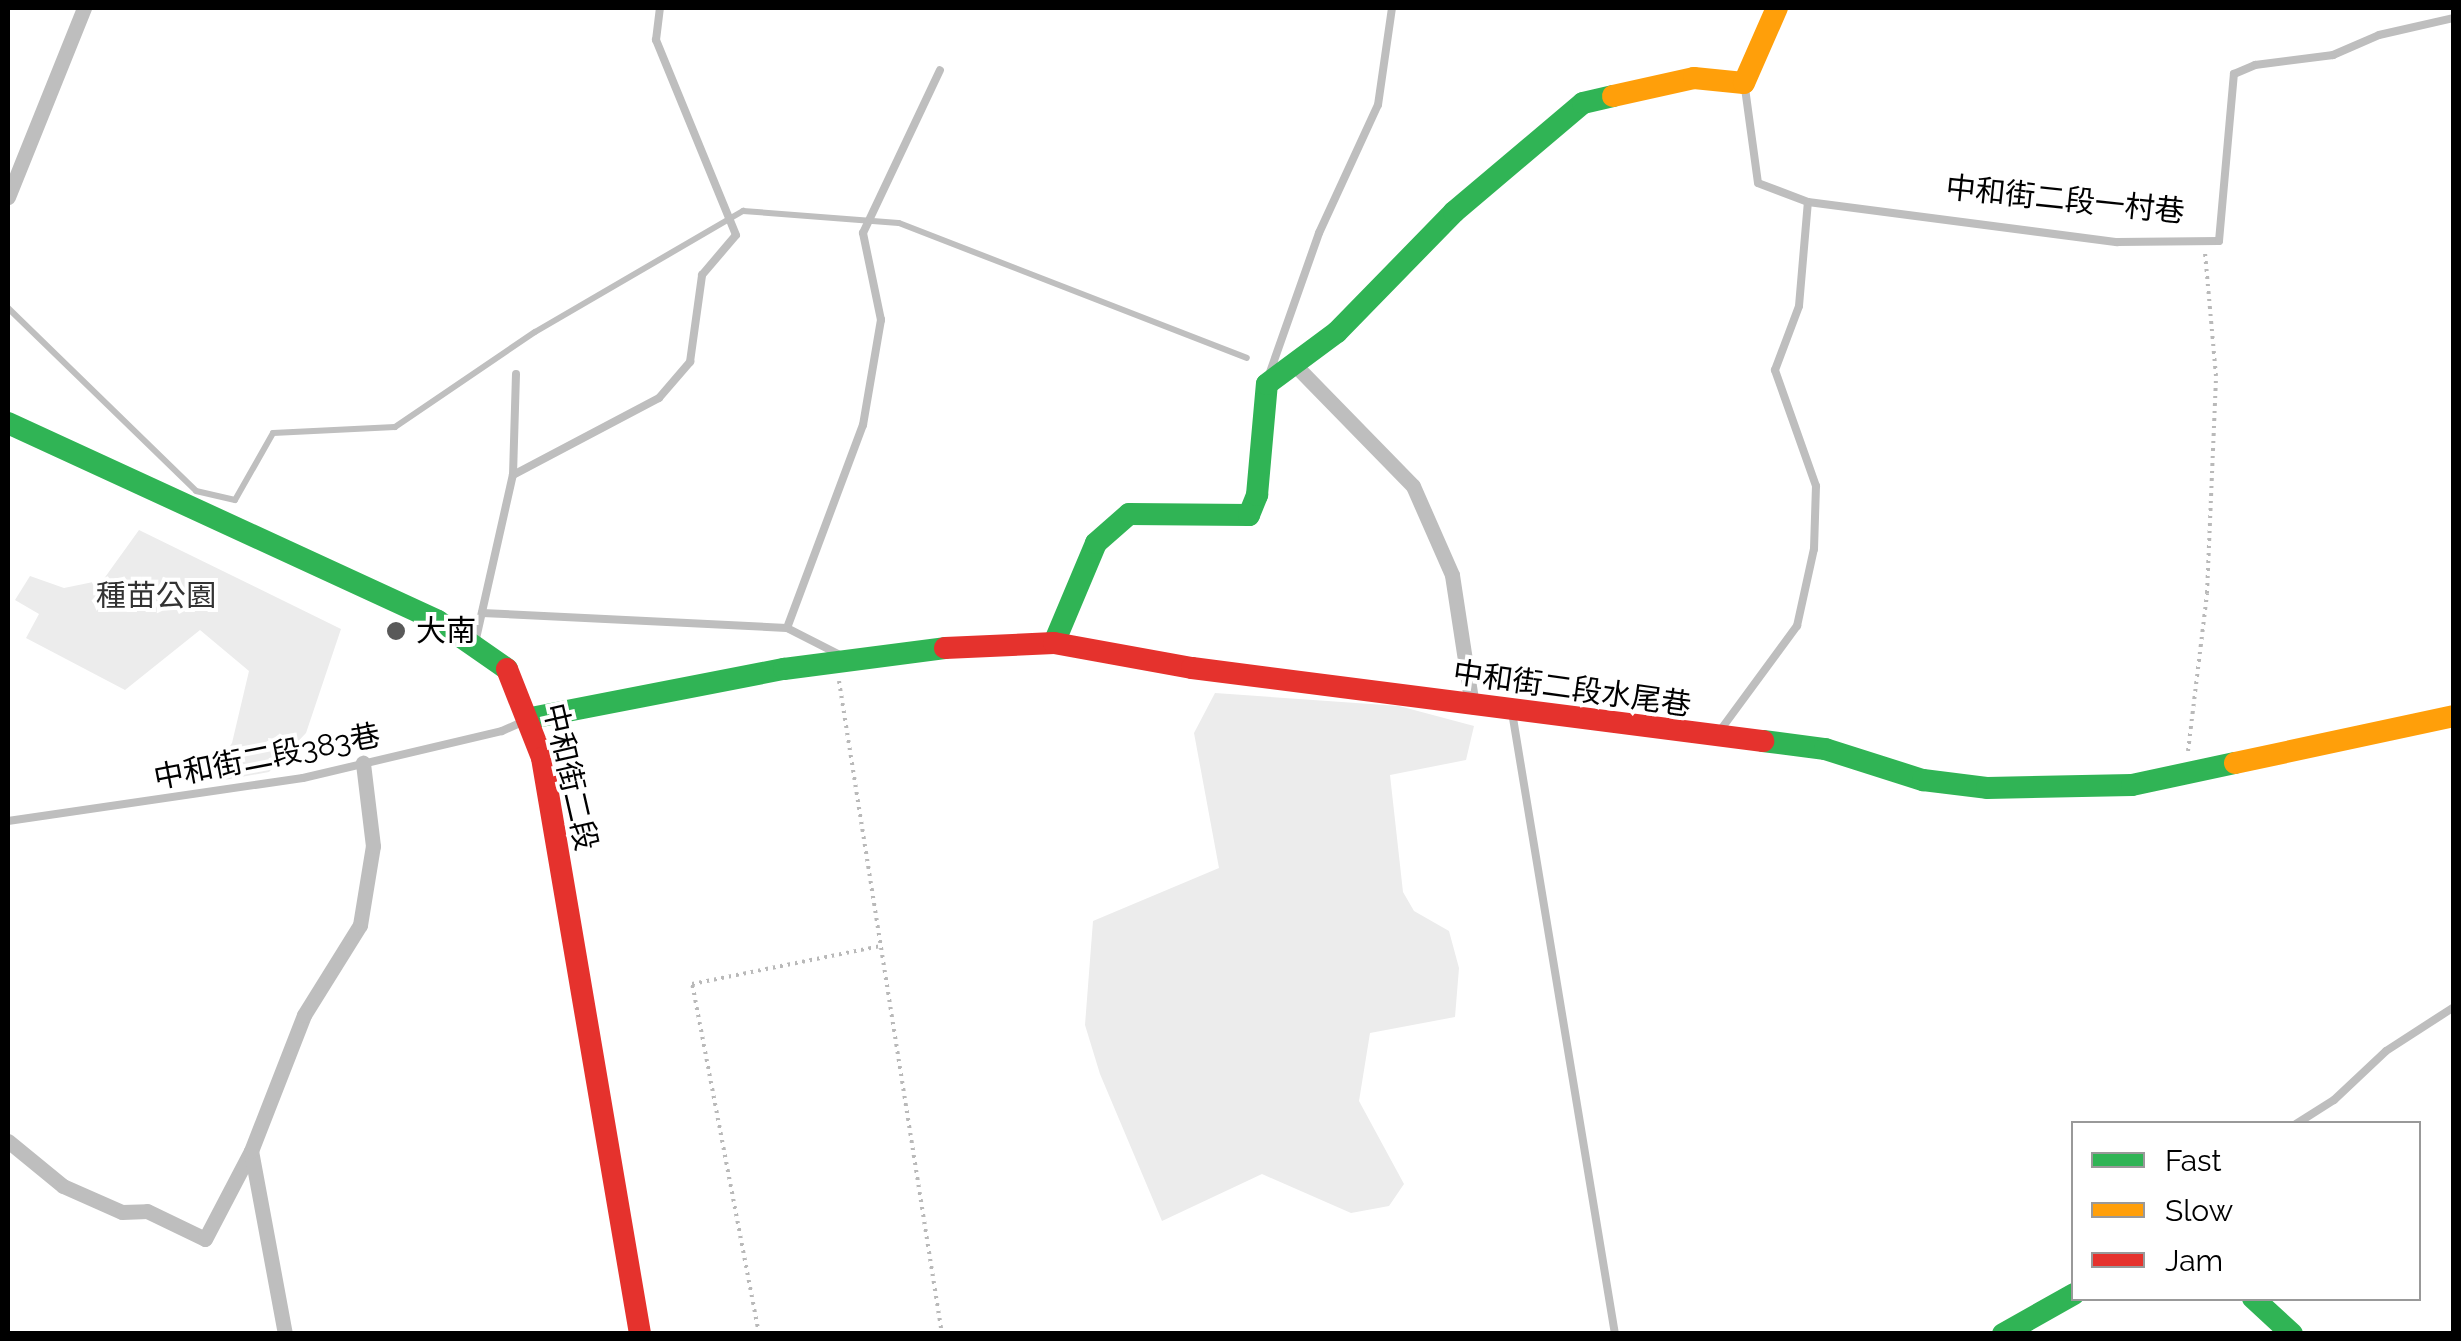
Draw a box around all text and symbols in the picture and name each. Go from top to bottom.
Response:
street label: 中和街二段一村巷 [1944,170,2186,230]
park label: 種苗公園 [96,578,216,614]
place label: 大南 [416,613,476,649]
marker: 大南 [385,620,407,642]
street label: 中和街二段水尾巷 [1451,654,1693,724]
street label: 中和街二段 [536,700,604,854]
street label: 中和街二段383巷 [151,717,383,797]
legend [2071,1121,2421,1301]
text: Fast [2165,1143,2222,1178]
text: Slow [2165,1193,2233,1228]
text: Jam [2165,1243,2223,1278]

